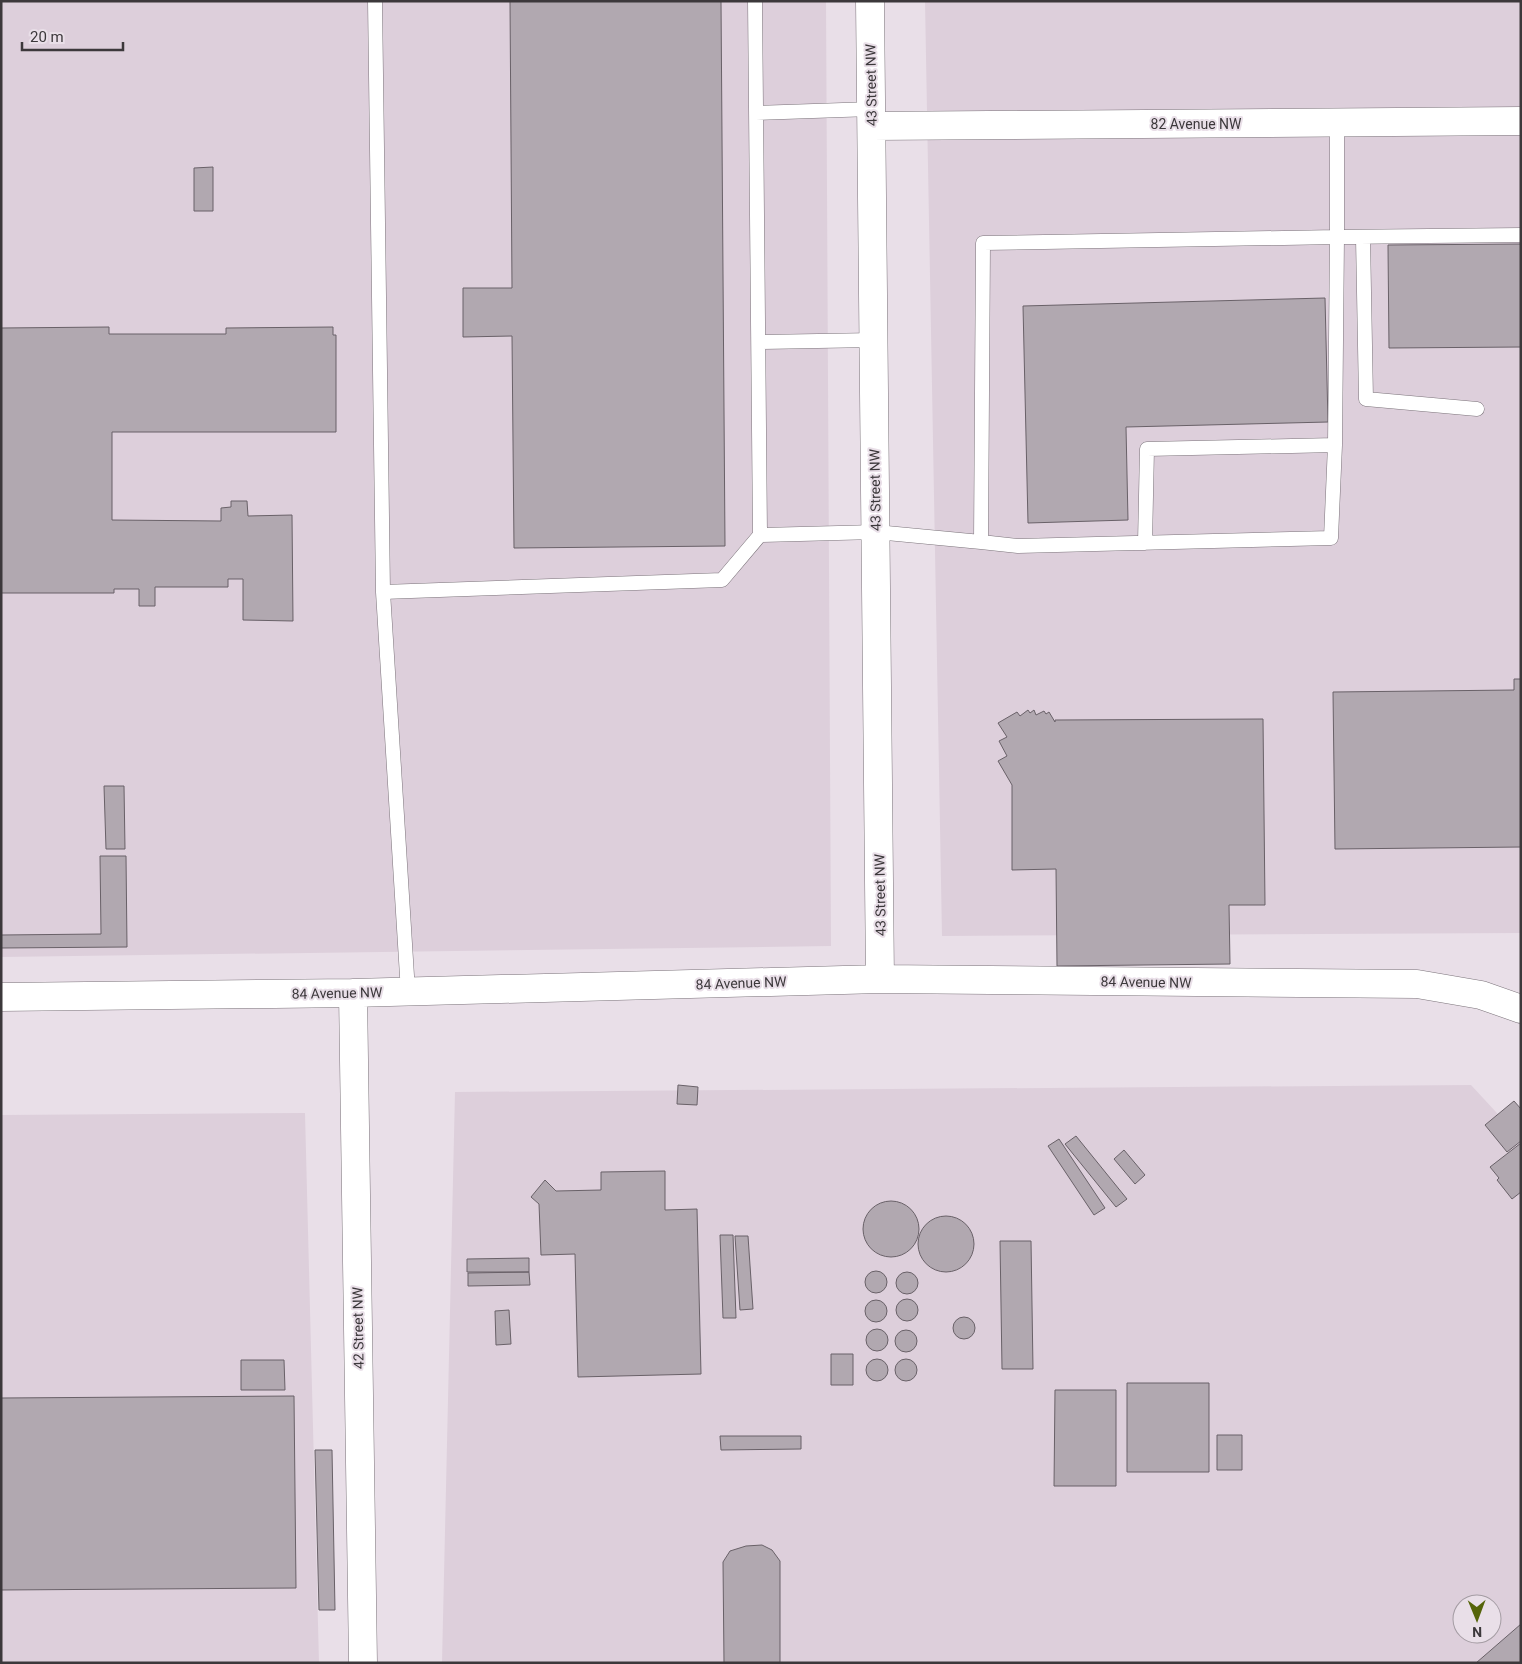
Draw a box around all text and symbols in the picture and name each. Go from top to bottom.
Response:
scale bar [22,20,124,52]
text: 20 m [30,28,64,46]
street label: 43 Street NW [862,43,880,126]
street label: 82 Avenue NW [1151,116,1242,132]
street label: 43 Street NW [866,448,884,531]
street label: 43 Street NW [871,853,889,936]
street label: 84 Avenue NW [695,973,787,993]
street label: 84 Avenue NW [1100,973,1192,991]
street label: 84 Avenue NW [291,984,383,1002]
street label: 42 Street NW [349,1286,367,1369]
north arrow [1452,1594,1502,1644]
text: N [1472,1624,1482,1640]

